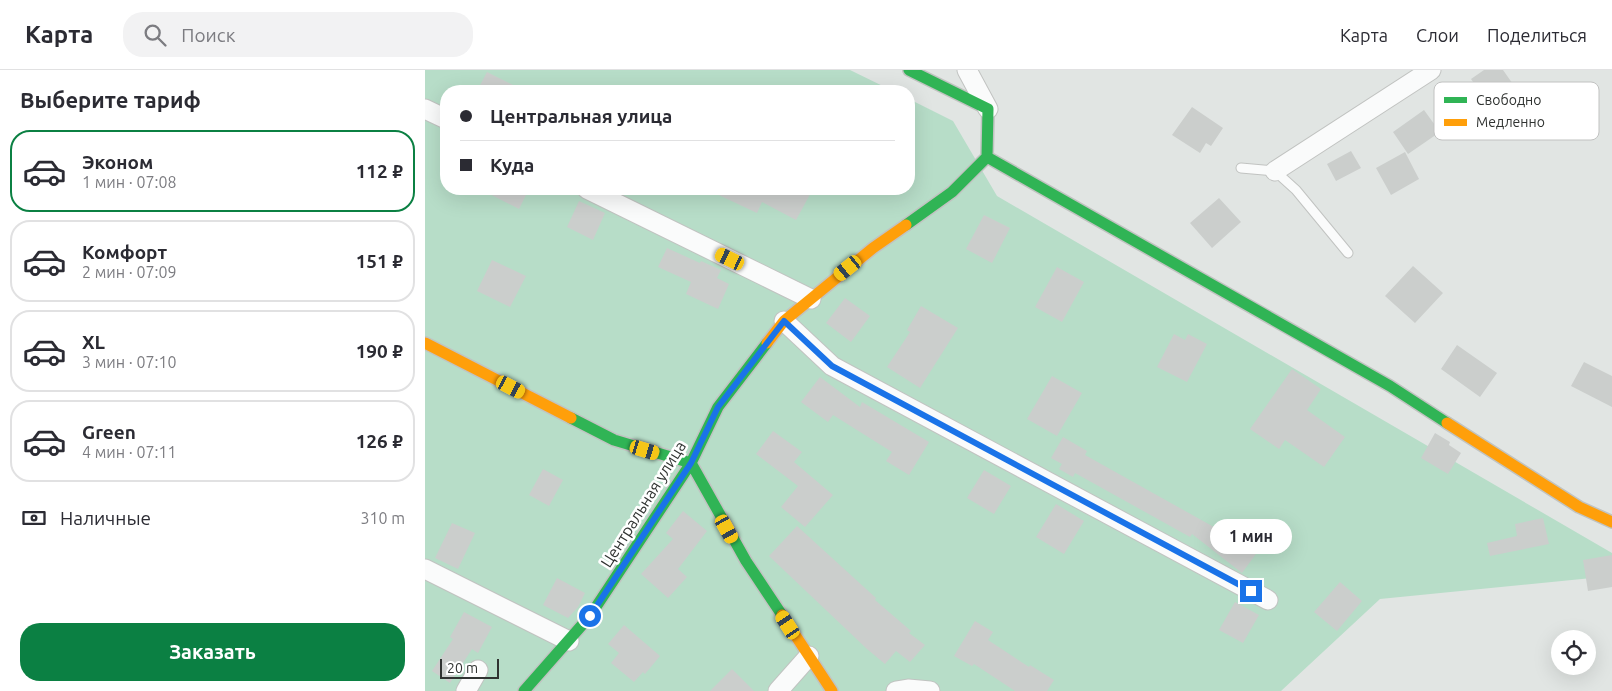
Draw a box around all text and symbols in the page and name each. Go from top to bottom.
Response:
search box [123,12,473,57]
text: Карта [25,21,93,48]
icon: search [141,21,169,49]
text: Поиск [181,24,235,46]
text: Карта [1340,25,1388,45]
text: Слои [1416,25,1459,45]
text: Поделиться [1487,25,1587,45]
legend [1434,82,1599,140]
text: Выберите тариф [20,87,201,112]
text: Свободно [1476,92,1541,108]
text: Центральная улица [490,105,672,127]
text: Медленно [1476,114,1545,130]
icon: car [22,149,67,194]
text: Эконом [82,151,153,173]
text: Куда [490,154,534,176]
text: 112 ₽ [356,160,403,182]
text: 1 мин · 07:08 [82,173,176,191]
icon: car [22,239,67,284]
text: Комфорт [82,241,167,263]
car [713,246,746,272]
text: 151 ₽ [356,250,403,272]
car [831,253,864,283]
text: 2 мин · 07:09 [82,263,176,281]
icon: car [22,329,67,374]
text: XL [82,331,105,353]
text: 190 ₽ [356,340,403,362]
text: 3 мин · 07:10 [82,353,176,371]
car [494,374,527,400]
icon: car [22,419,67,464]
text: Green [82,421,136,443]
text: 126 ₽ [356,430,403,452]
street label: Центральная улица [597,438,689,570]
car [628,438,661,462]
text: 4 мин · 07:11 [82,443,176,461]
icon: cash [20,504,48,532]
text: Наличные [60,507,151,529]
text: 310 m [360,509,405,527]
car [713,512,740,546]
callout: 1 мин [1210,518,1292,554]
text: 1 мин [1229,527,1273,545]
route end [1240,580,1262,602]
route start [579,605,601,627]
car [773,608,802,642]
button: Заказать [20,623,405,681]
map controls [1551,630,1596,675]
button: locate [1551,630,1596,675]
scale bar [440,656,499,679]
text: 20 m [447,660,478,676]

